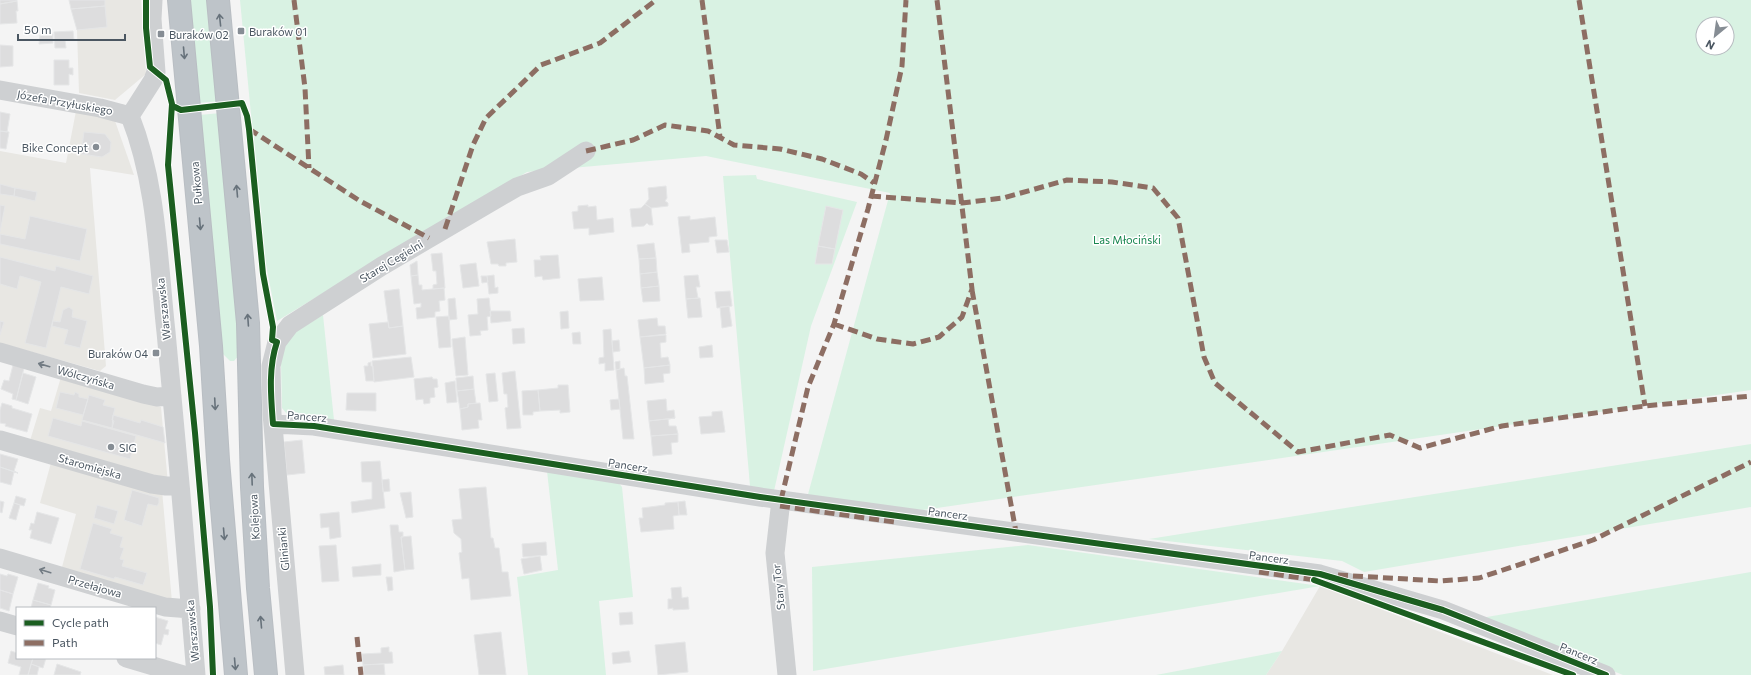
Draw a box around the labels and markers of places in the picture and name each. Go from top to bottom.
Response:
place label: Buraków 01 [249,25,307,38]
marker: Buraków 01 [236,26,246,36]
place label: Buraków 02 [169,28,229,41]
marker: Buraków 02 [156,29,166,39]
place label: Bike Concept [22,141,88,154]
marker: Bike Concept [91,142,101,152]
place label: Buraków 04 [88,347,148,360]
marker: Buraków 04 [151,348,161,358]
place label: SIG [119,441,137,454]
marker: SIG [106,442,116,452]

